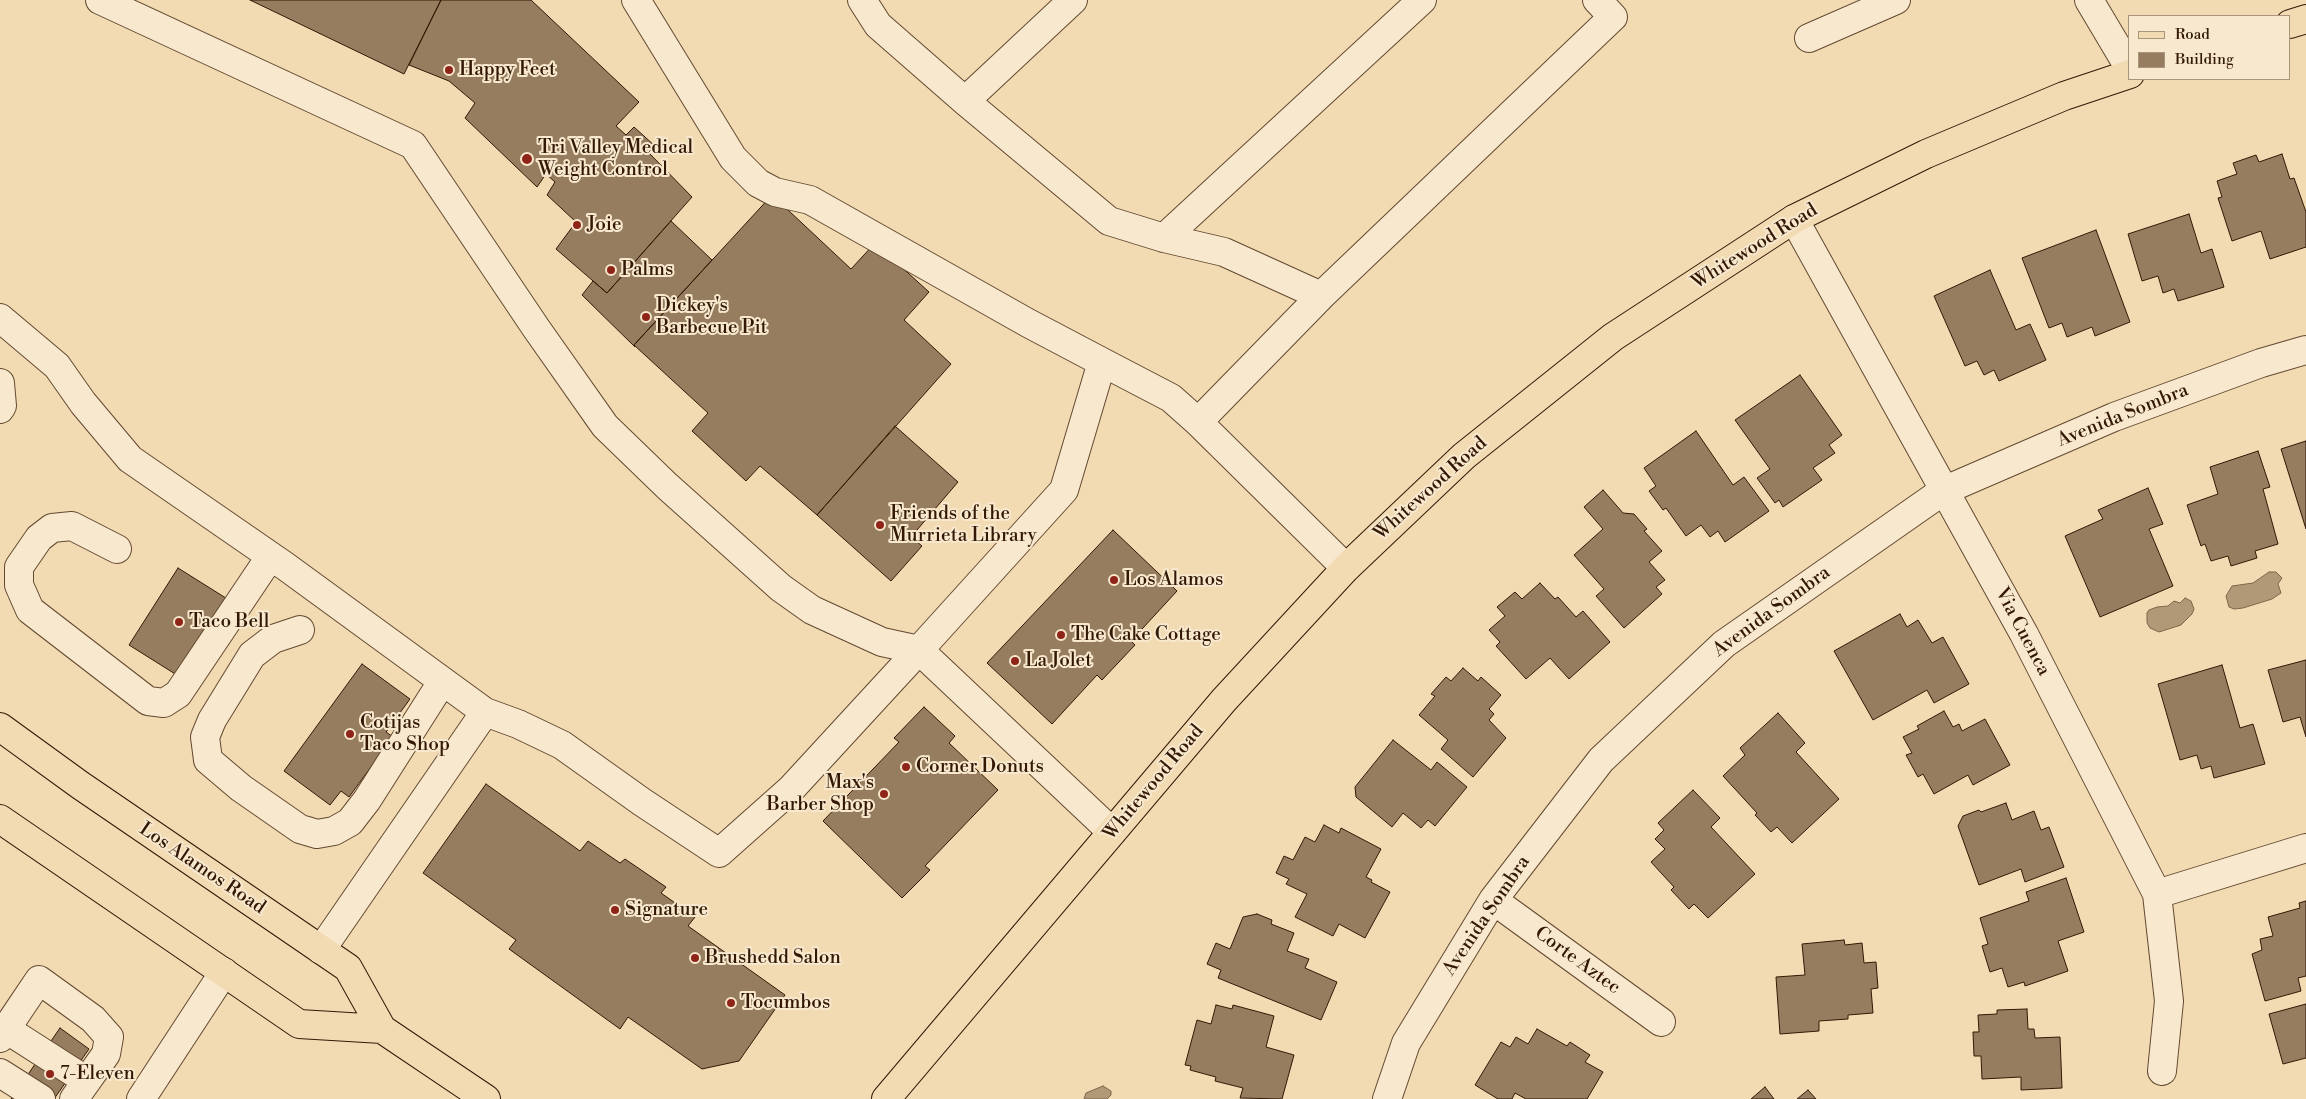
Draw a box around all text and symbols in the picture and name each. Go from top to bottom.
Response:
legend [2128,15,2291,80]
text: Road [2175,25,2210,44]
text: Building [2175,50,2234,69]
place label: Happy Feet [459,59,556,81]
marker: Happy Feet [443,64,455,76]
place label: Tri Valley Medical Weight Control [538,137,693,181]
marker: Tri Valley Medical Weight Control [520,152,534,166]
street label: Whitewood Road [1688,199,1822,295]
place label: Joie [587,214,622,236]
marker: Joie [571,219,583,231]
place label: Palms [621,259,673,281]
marker: Palms [605,264,617,276]
place label: Dickey's Barbecue Pit [656,295,767,339]
marker: Dickey's Barbecue Pit [640,311,652,323]
street label: Avenida Sombra [2054,379,2192,453]
street label: Whitewood Road [1370,432,1492,546]
place label: Friends of the Murrieta Library [890,503,1037,547]
marker: Friends of the Murrieta Library [874,519,886,531]
street label: Avenida Sombra [1709,562,1835,662]
place label: Los Alamos [1124,569,1223,591]
marker: Los Alamos [1108,574,1120,586]
street label: Via Cuenca [1989,584,2055,680]
place label: Taco Bell [189,611,269,633]
marker: Taco Bell [173,616,185,628]
place label: The Cake Cottage [1071,624,1221,646]
marker: The Cake Cottage [1055,629,1067,641]
place label: La Jolet [1025,650,1092,672]
marker: La Jolet [1009,655,1021,667]
place label: Cotijas Taco Shop [360,712,450,756]
street label: Whitewood Road [1099,721,1209,845]
marker: Cotijas Taco Shop [344,728,356,740]
place label: Corner Donuts [916,756,1044,778]
marker: Corner Donuts [900,761,912,773]
place label: Max's Barber Shop [767,772,874,816]
marker: Max's Barber Shop [878,788,890,800]
street label: Los Alamos Road [135,818,269,920]
street label: Avenida Sombra [1439,852,1535,980]
place label: Signature [625,899,708,921]
marker: Signature [609,904,621,916]
street label: Corte Aztec [1530,922,1624,1000]
place label: Brushedd Salon [705,947,841,969]
marker: Brushedd Salon [689,952,701,964]
place label: Tocumbos [741,992,830,1014]
marker: Tocumbos [725,997,737,1009]
place label: 7-Eleven [60,1063,135,1085]
marker: 7-Eleven [44,1068,56,1080]

